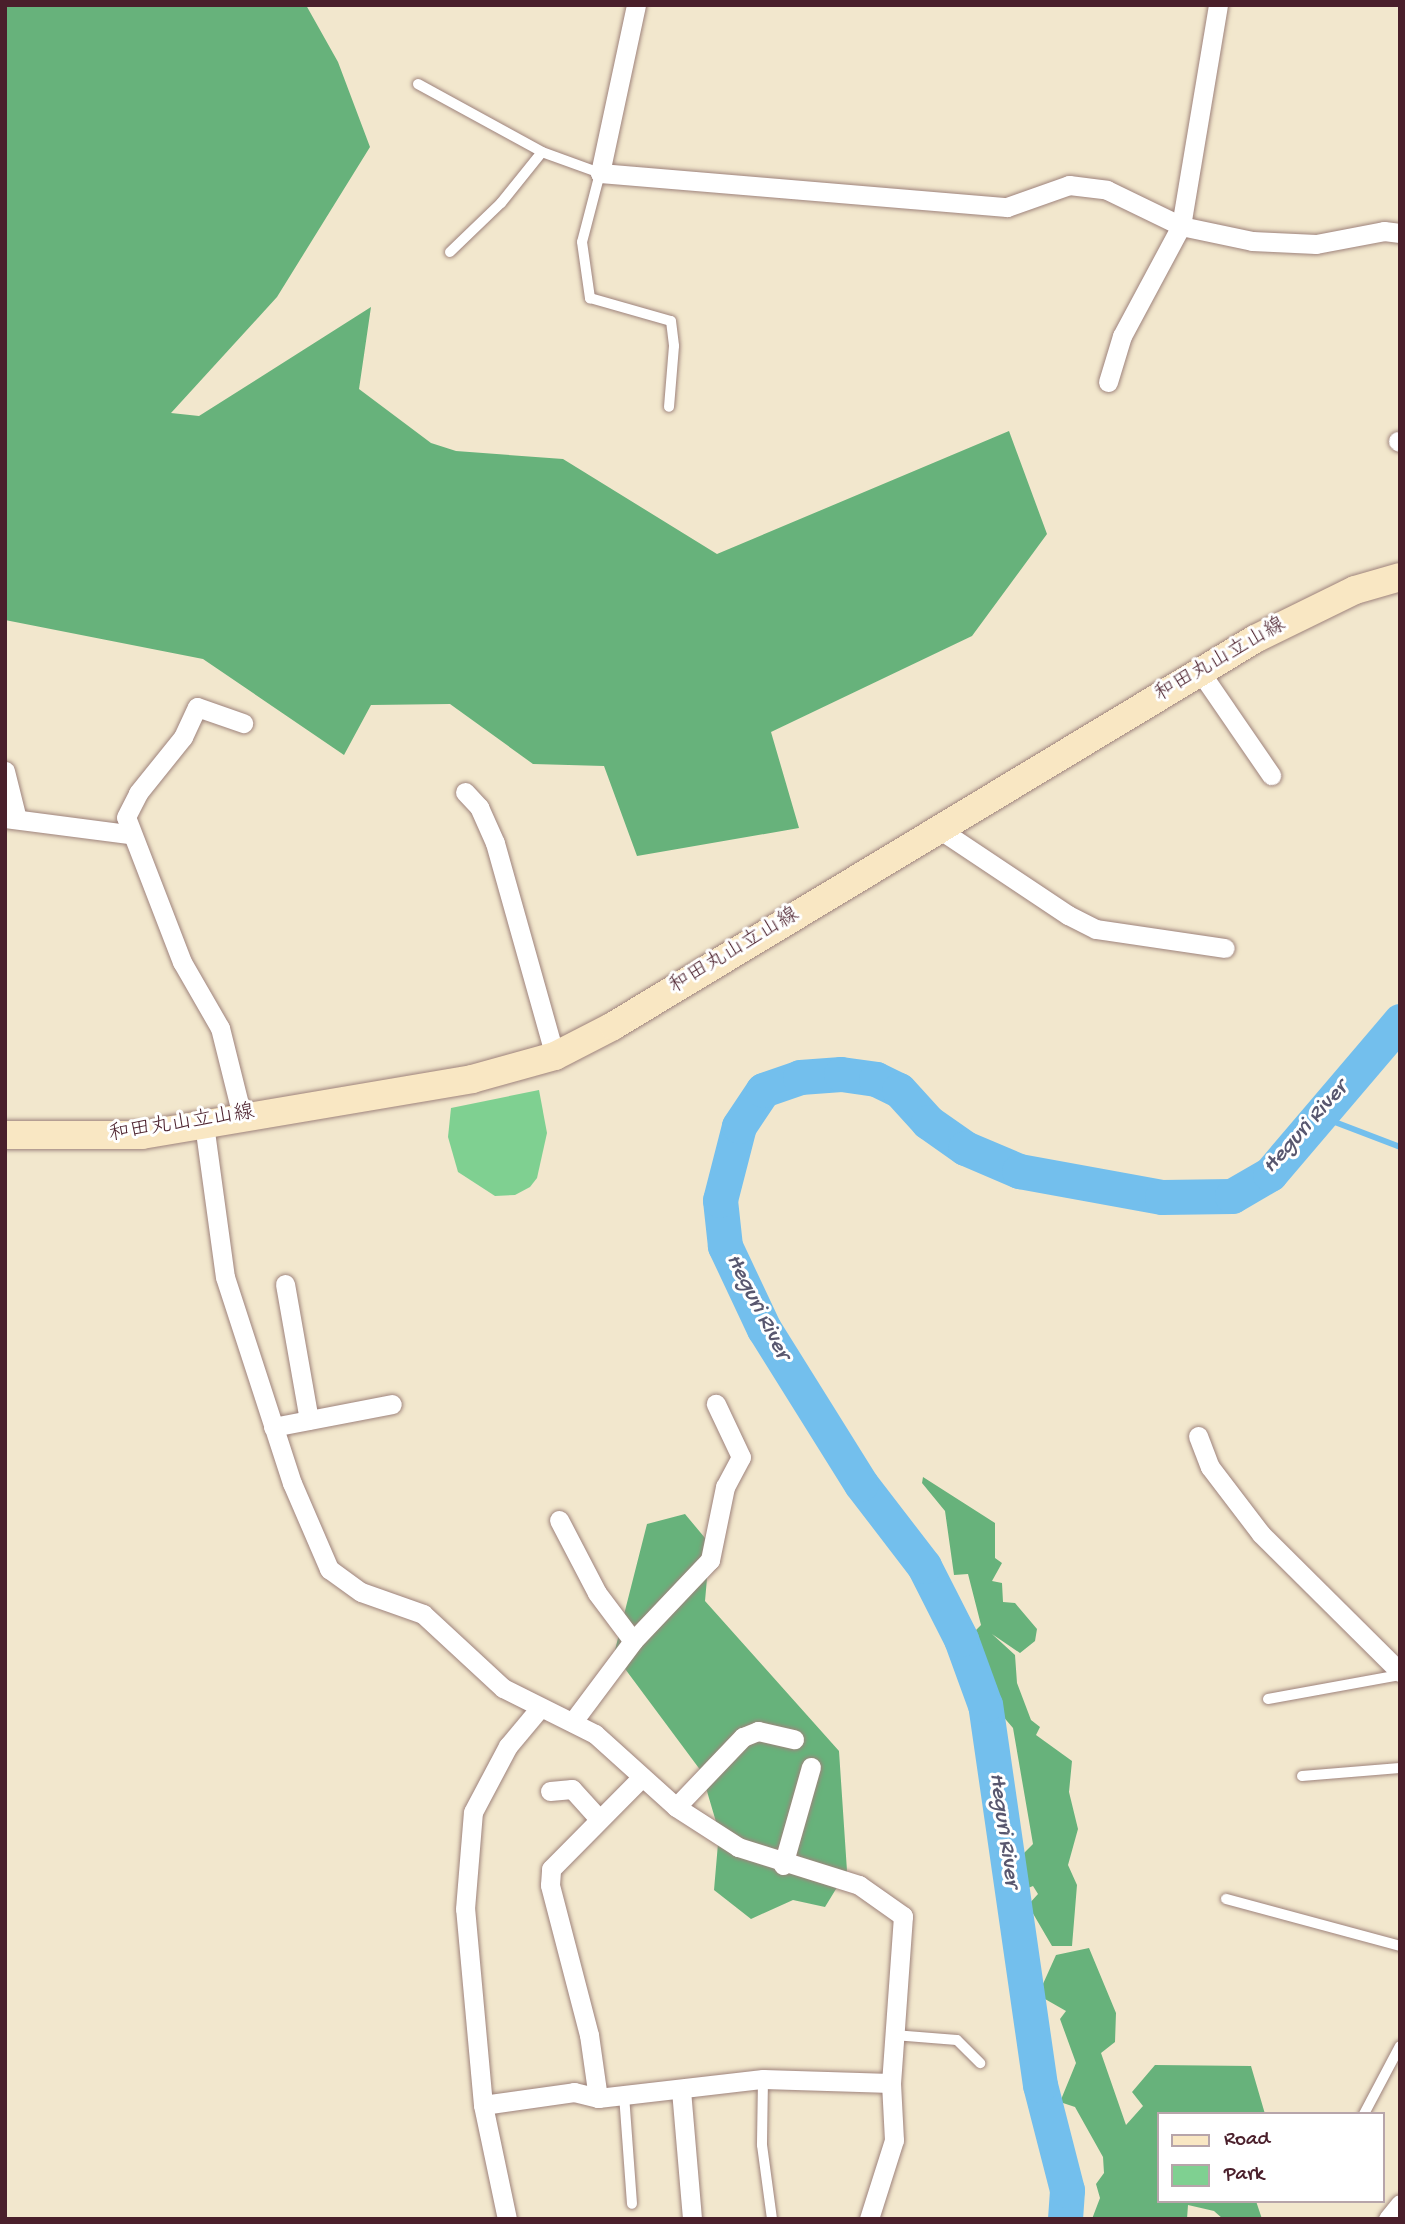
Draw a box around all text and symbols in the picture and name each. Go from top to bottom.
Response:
street label: 和田丸山立山線 [1151,613,1291,709]
street label: 和田丸山立山線 [666,903,804,1001]
water label: Heguri River [1257,1076,1355,1180]
street label: 和田丸山立山線 [107,1101,257,1149]
water label: Heguri River [719,1250,795,1364]
water label: Heguri River [981,1771,1025,1889]
legend [1156,2112,1384,2203]
text: Road [1224,2128,1270,2153]
text: Park [1224,2163,1264,2188]

